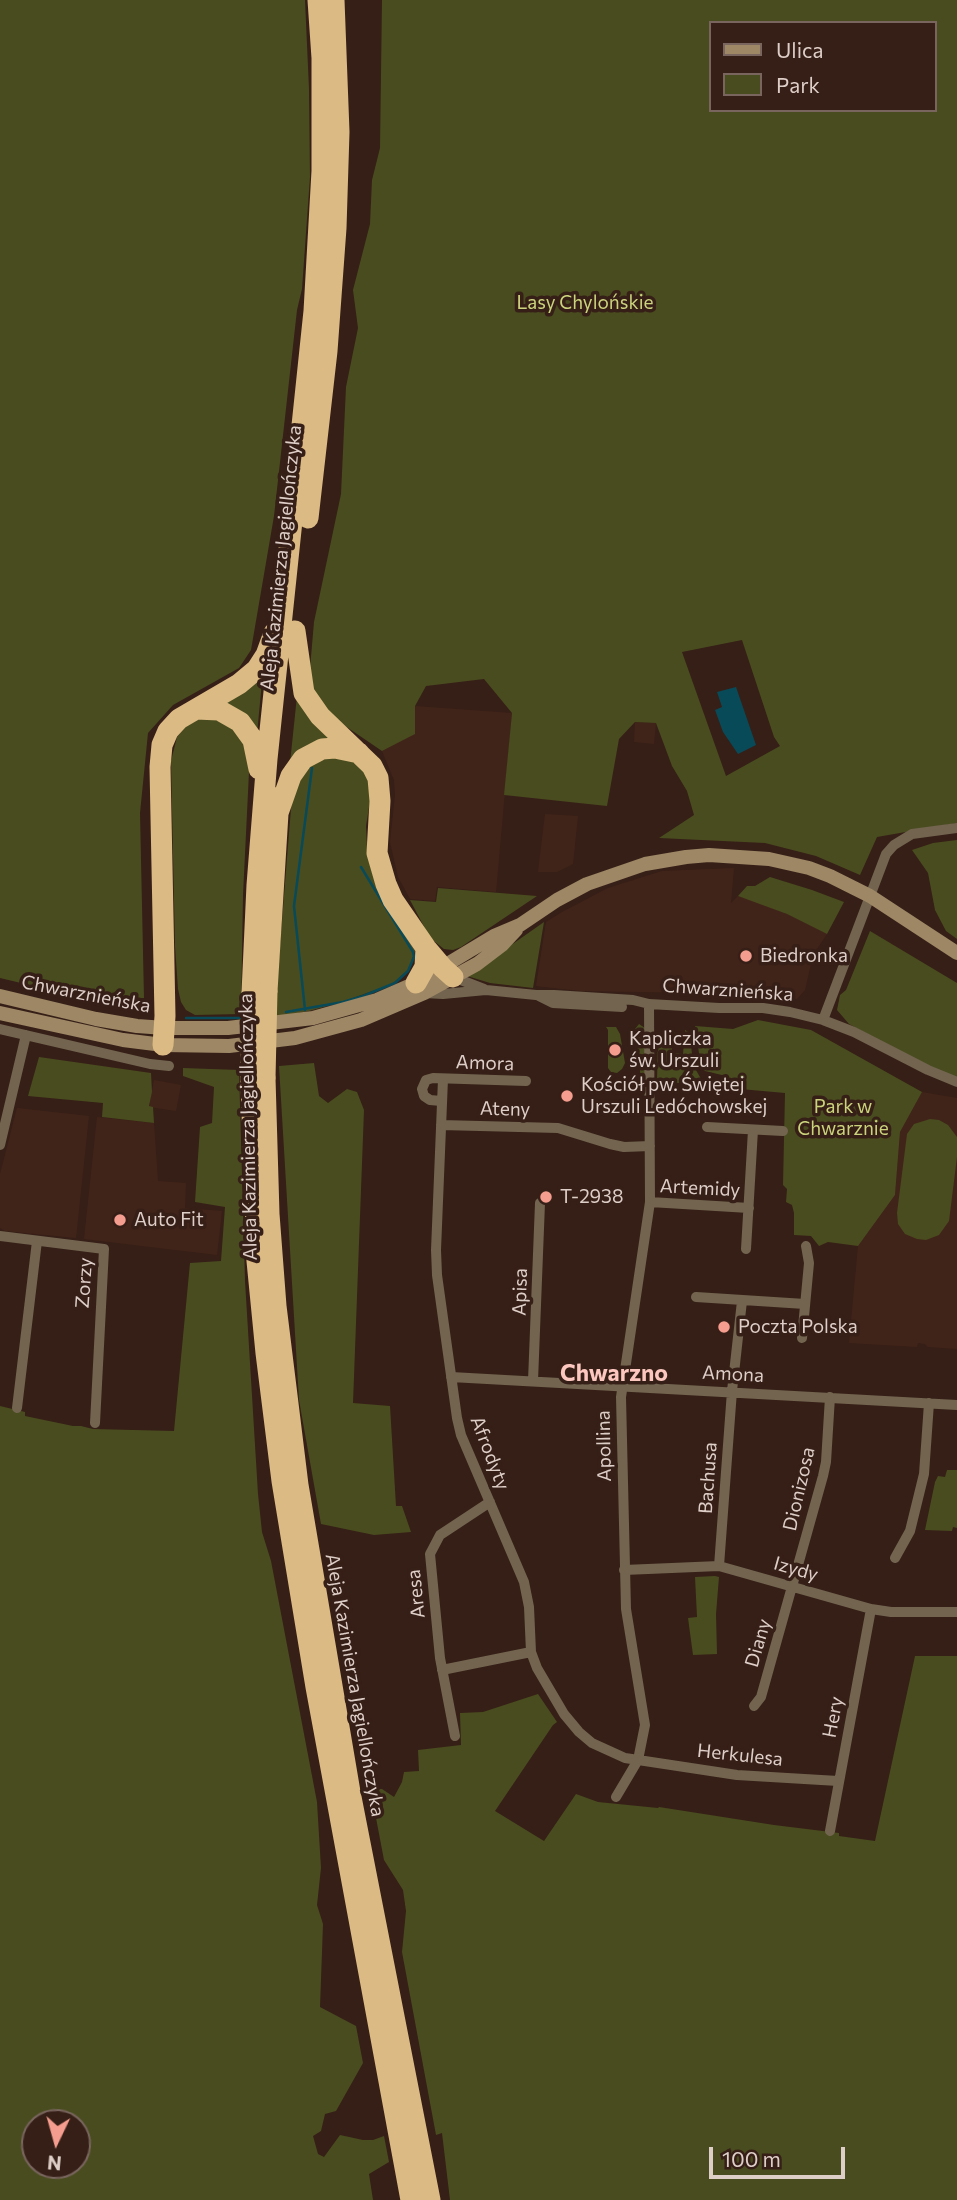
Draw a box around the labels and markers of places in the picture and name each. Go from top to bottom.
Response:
place label: Biedronka [760,945,848,967]
marker: Biedronka [738,948,754,964]
place label: Kapliczka św. Urszuli [629,1028,719,1072]
marker: Kapliczka św. Urszuli [607,1042,623,1058]
place label: Kościół pw. Świętej Urszuli Ledóchowskej [581,1074,767,1118]
marker: Kościół pw. Świętej Urszuli Ledóchowskej [559,1088,575,1104]
place label: T-2938 [560,1186,623,1208]
marker: T-2938 [538,1189,554,1205]
place label: Auto Fit [134,1209,204,1231]
marker: Auto Fit [112,1212,128,1228]
place label: Poczta Polska [738,1316,858,1338]
marker: Poczta Polska [716,1319,732,1335]

